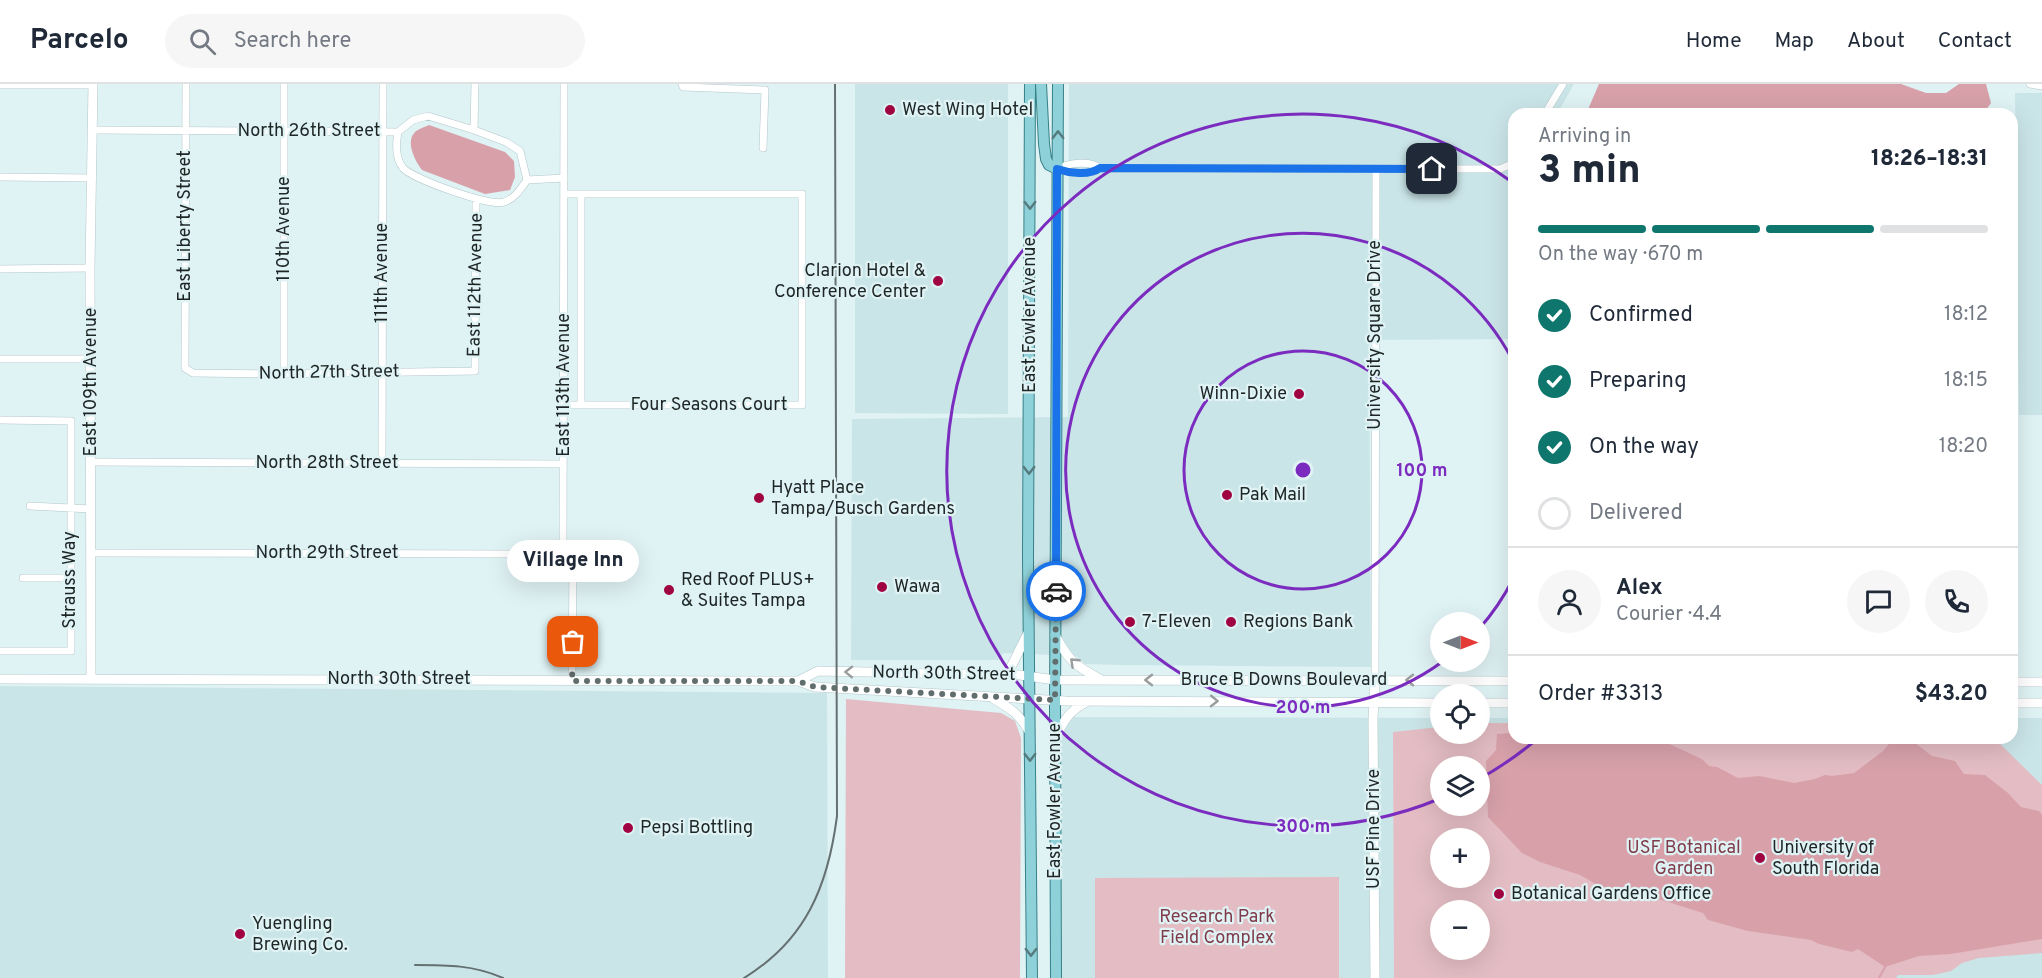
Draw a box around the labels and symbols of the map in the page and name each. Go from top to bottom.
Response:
place label: West Wing Hotel [902,99,1033,122]
marker: West Wing Hotel [883,103,897,117]
street label: North 26th Street [238,120,380,143]
one-way arrow [1051,131,1064,140]
pin [1406,143,1457,194]
street label: East Liberty Street [174,150,197,302]
street label: 110th Avenue [273,176,296,282]
one-way arrow [1024,201,1036,210]
street label: East 112th Avenue [463,213,489,357]
street label: 111th Avenue [371,223,394,323]
street label: East Fowler Avenue [1019,237,1042,393]
street label: University Square Drive [1364,240,1387,430]
place label: Clarion Hotel & Conference Center [774,260,926,304]
marker: Clarion Hotel & Conference Center [931,274,945,288]
street label: East 109th Avenue [80,308,103,456]
street label: East 113th Avenue [553,313,576,457]
street label: North 27th Street [258,360,400,386]
place label: Winn-Dixie [1199,383,1287,406]
marker: Winn-Dixie [1292,387,1306,401]
street label: Four Seasons Court [631,394,787,417]
street label: North 28th Street [256,452,398,475]
centre of rings [1293,460,1313,480]
text: 100 m [1396,460,1448,483]
one-way arrow [1023,465,1035,474]
place label: Hyatt Place Tampa/Busch Gardens [771,477,955,521]
place label: Pak Mail [1239,484,1306,507]
marker: Pak Mail [1220,488,1234,502]
marker: Hyatt Place Tampa/Busch Gardens [752,491,766,505]
street label: Strauss Way [59,531,82,629]
callout: Village Inn [507,540,639,582]
street label: North 29th Street [256,542,398,565]
courier [1026,561,1086,621]
place label: Red Roof PLUS+ & Suites Tampa [681,569,815,613]
place label: Wawa [894,576,940,599]
marker: Wawa [875,580,889,594]
marker: Red Roof PLUS+ & Suites Tampa [662,583,676,597]
place label: 7-Eleven [1142,611,1211,634]
place label: Regions Bank [1243,611,1353,634]
north arrow [1430,612,1490,672]
marker: 7-Eleven [1123,615,1137,629]
marker: Regions Bank [1224,615,1238,629]
pin [547,616,598,667]
one-way arrow [1071,658,1081,669]
street label: North 30th Street [872,661,1016,687]
one-way arrow [844,665,853,678]
street label: North 30th Street [327,668,471,691]
street label: Bruce B Downs Boulevard [1181,669,1387,692]
one-way arrow [1144,674,1153,686]
one-way arrow [1406,674,1415,686]
one-way arrow [1209,695,1218,707]
text: 200 m [1275,697,1331,720]
street label: East Fowler Avenue [1044,723,1067,879]
one-way arrow [1024,752,1036,761]
street label: USF Pine Drive [1363,769,1386,889]
text: 300 m [1276,816,1330,839]
place label: Pepsi Bottling [640,817,753,840]
marker: Pepsi Bottling [621,821,635,835]
park label: USF Botanical Garden [1627,837,1741,881]
place label: University of South Florida [1772,837,1879,881]
marker: University of South Florida [1753,851,1767,865]
place label: Botanical Gardens Office [1511,883,1711,906]
marker: Botanical Gardens Office [1492,887,1506,901]
park label: Research Park Field Complex [1159,906,1275,950]
place label: Yuengling Brewing Co. [252,913,348,957]
marker: Yuengling Brewing Co. [233,927,247,941]
one-way arrow [1025,947,1038,956]

